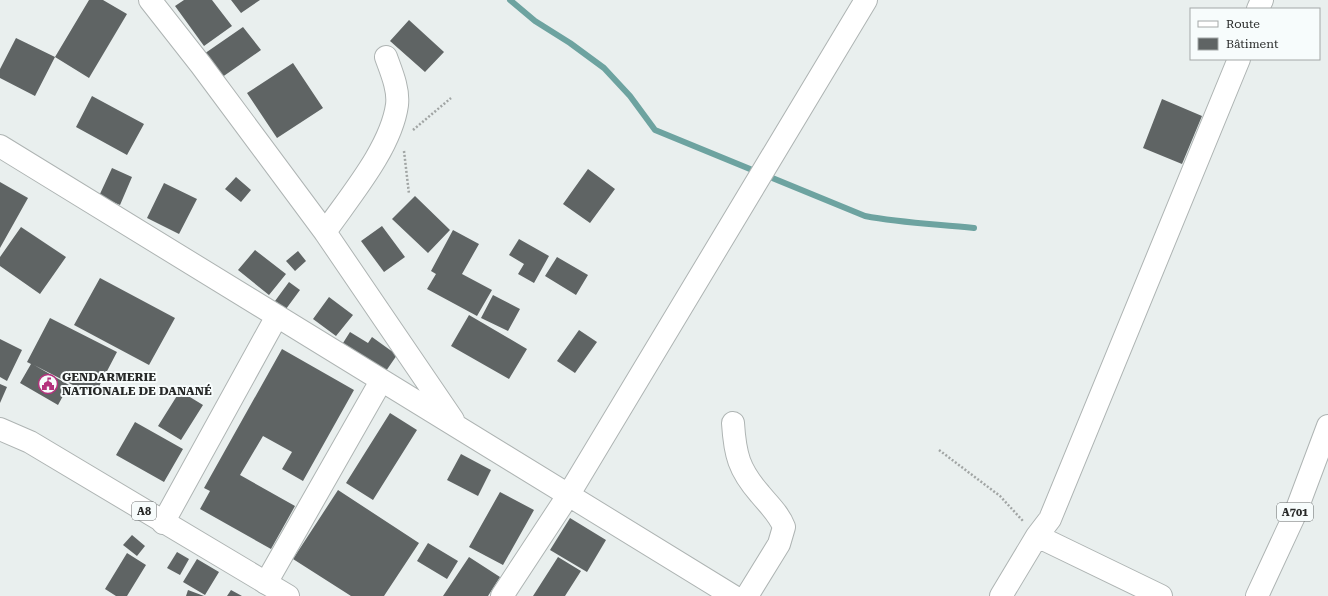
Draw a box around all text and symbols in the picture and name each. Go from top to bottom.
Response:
legend [1190,8,1320,60]
text: Route [1226,17,1260,31]
text: Bâtiment [1226,37,1279,51]
place label: GENDARMERIE NATIONALE DE DANANÉ [62,370,212,398]
public building icon: GENDARMERIE NATIONALE DE DANANÉ [37,373,59,395]
road number: A8 [132,502,156,520]
road number: A701 [1277,503,1313,521]

